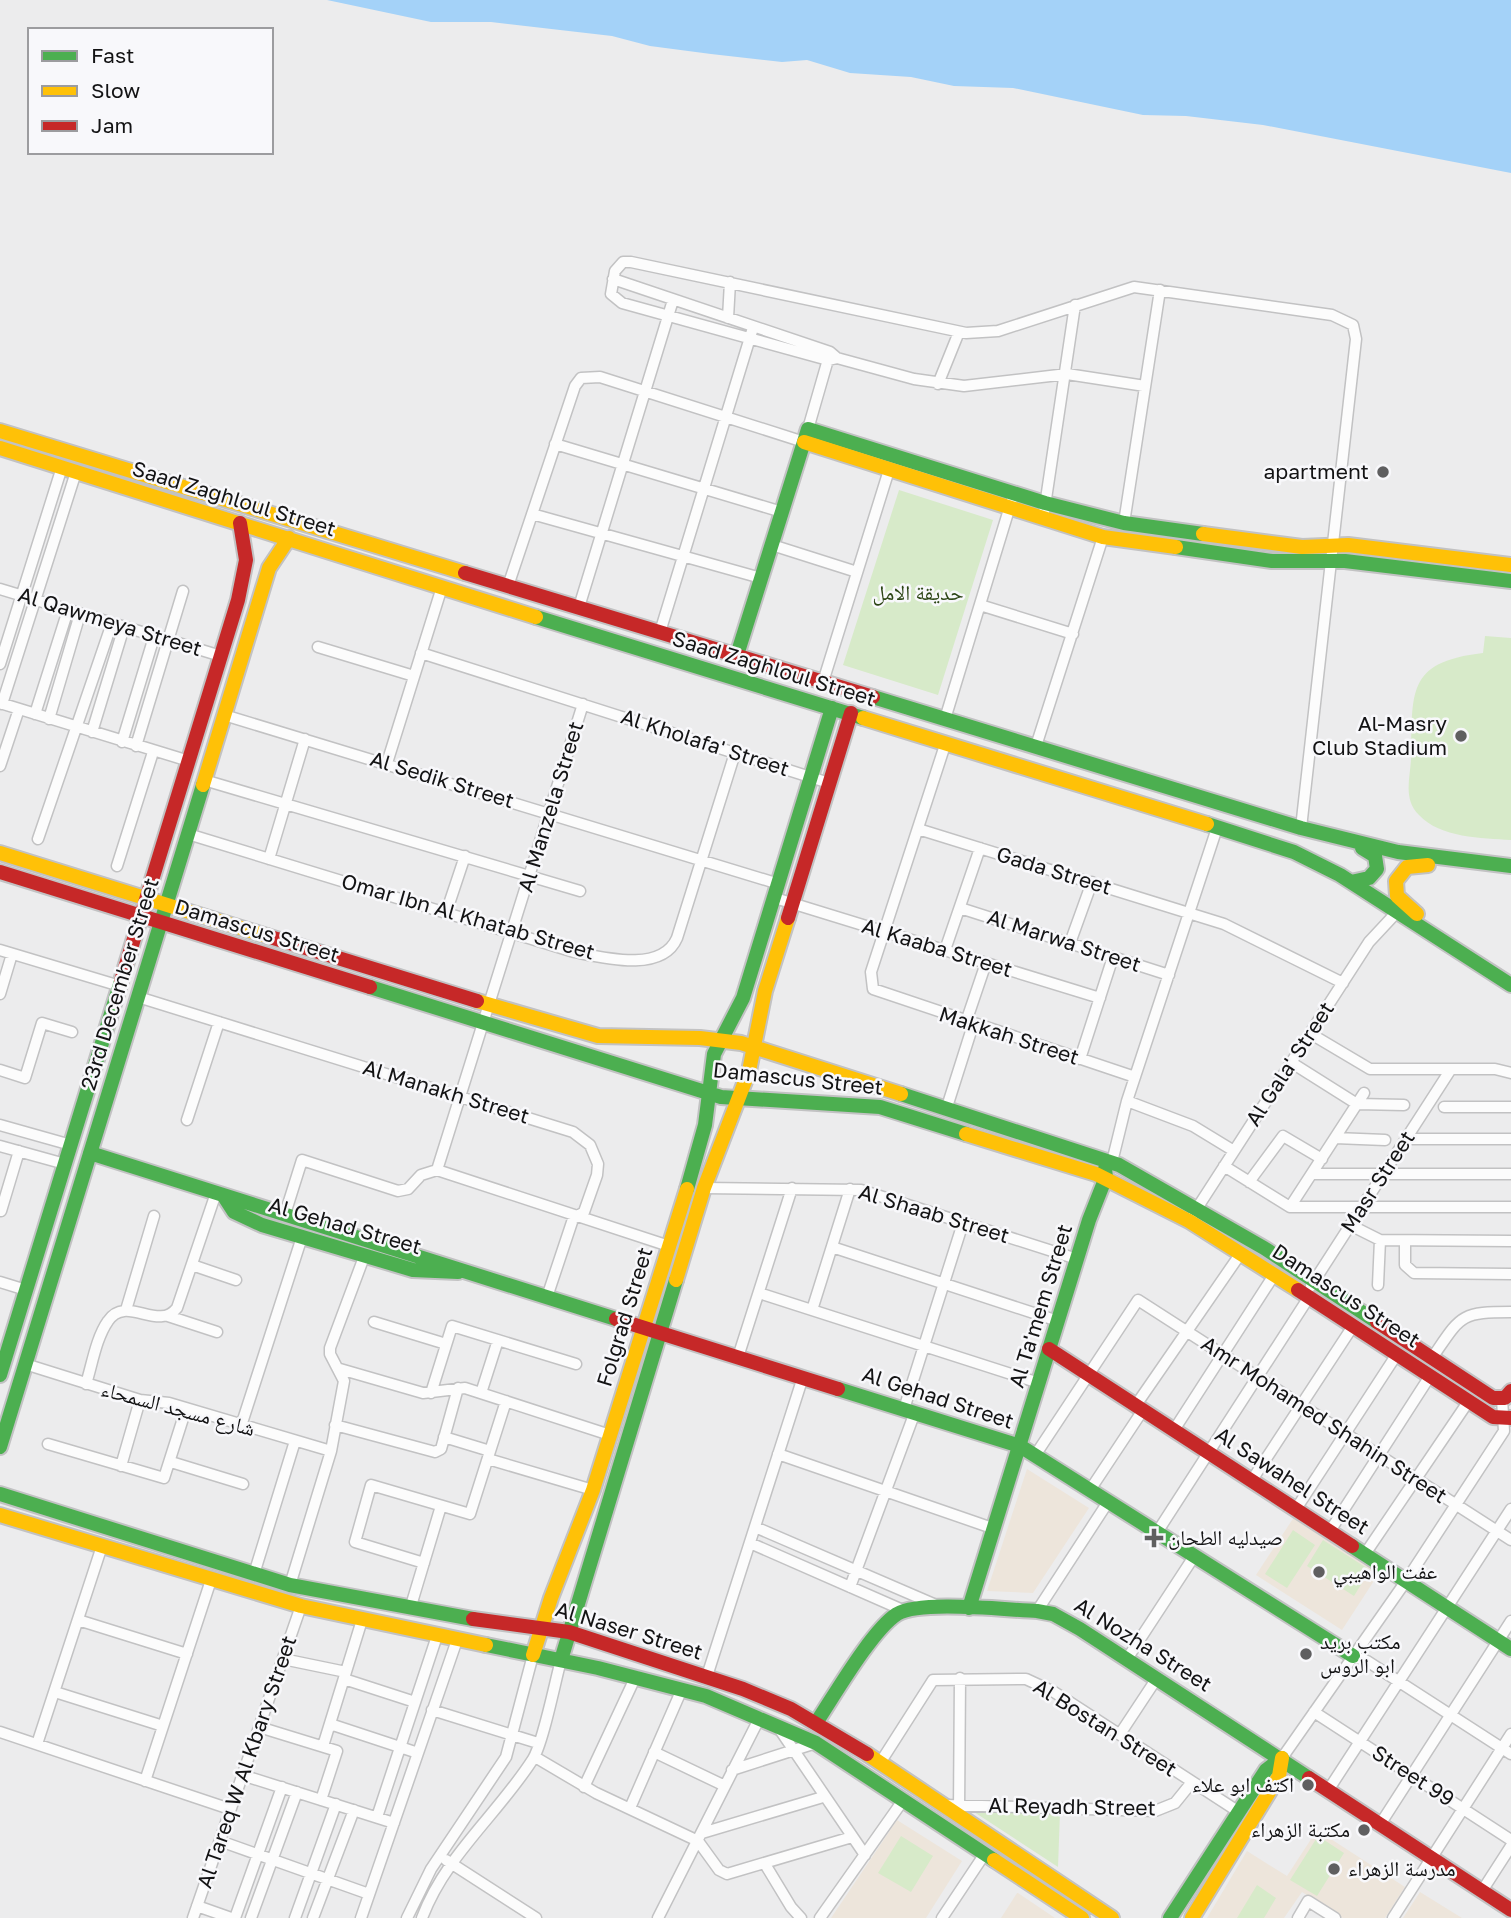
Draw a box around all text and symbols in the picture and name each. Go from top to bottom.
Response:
legend [28,28,273,154]
text: Fast [91,42,134,68]
text: Slow [91,77,140,103]
text: Jam [91,112,133,138]
street label: Saad Zaghloul Street [129,455,339,541]
place label: apartment [1263,458,1369,484]
marker: apartment [1375,464,1391,480]
park label: حديقة الامل [872,579,964,606]
street label: Al Qawmeya Street [15,581,205,661]
street label: Saad Zaghloul Street [669,625,879,711]
street label: Al Kholafa' Street [618,703,793,781]
place label: Al-Masry Club Stadium [1312,710,1447,760]
street label: Al Manzela Street [512,718,588,895]
marker: Al-Masry Club Stadium [1453,728,1469,744]
street label: Al Sedik Street [367,745,517,813]
street label: Gada Street [994,840,1115,900]
street label: Omar Ibn Al Khatab Street [339,867,598,965]
street label: 23rd December Street [74,875,164,1093]
street label: Damascus Street [172,893,343,967]
street label: Al Marwa Street [984,903,1144,977]
street label: Al Kaaba Street [859,912,1016,982]
street label: Al Gala' Street [1239,997,1339,1130]
street label: Makkah Street [936,1000,1083,1070]
street label: Al Manakh Street [360,1053,533,1129]
street label: Damascus Street [712,1056,884,1100]
street label: Masr Street [1334,1125,1420,1237]
street label: Al Shaab Street [856,1178,1013,1248]
street label: Al Gehad Street [266,1191,425,1259]
street label: Al Ta'mem Street [1003,1221,1077,1391]
street label: Damascus Street [1268,1238,1425,1353]
street label: Folgrad Street [590,1244,658,1390]
street label: Amr Mohamed Shahin Street [1197,1330,1452,1508]
street label: Al Gehad Street [859,1360,1017,1434]
street label: شارع مسجد السمحاء [98,1375,258,1442]
street label: Al Sawahel Street [1211,1421,1374,1540]
place label: صيدليه الطحان [1168,1524,1283,1550]
marker: صيدليه الطحان [1146,1530,1162,1546]
place label: عفت الواهيبي [1333,1558,1438,1588]
marker: عفت الواهيبي [1311,1564,1327,1580]
street label: Al Nozha Street [1070,1592,1217,1697]
street label: Al Naser Street [553,1595,706,1665]
place label: مكتب بريد ابو الروس [1320,1628,1401,1679]
street label: Al Tareq W Al Kbary Street [191,1632,302,1891]
marker: مكتب بريد ابو الروس [1298,1646,1314,1662]
street label: Al Bostan Street [1029,1673,1182,1782]
street label: Street 99 [1368,1739,1460,1811]
place label: اكتف ابو علاء [1192,1771,1294,1797]
marker: اكتف ابو علاء [1300,1777,1316,1793]
street label: Al Reyadh Street [988,1792,1156,1820]
place label: مكتبة الزهراء [1251,1816,1350,1842]
marker: مكتبة الزهراء [1356,1822,1372,1838]
place label: مدرسة الزهراء [1348,1855,1455,1881]
marker: مدرسة الزهراء [1326,1861,1342,1877]

